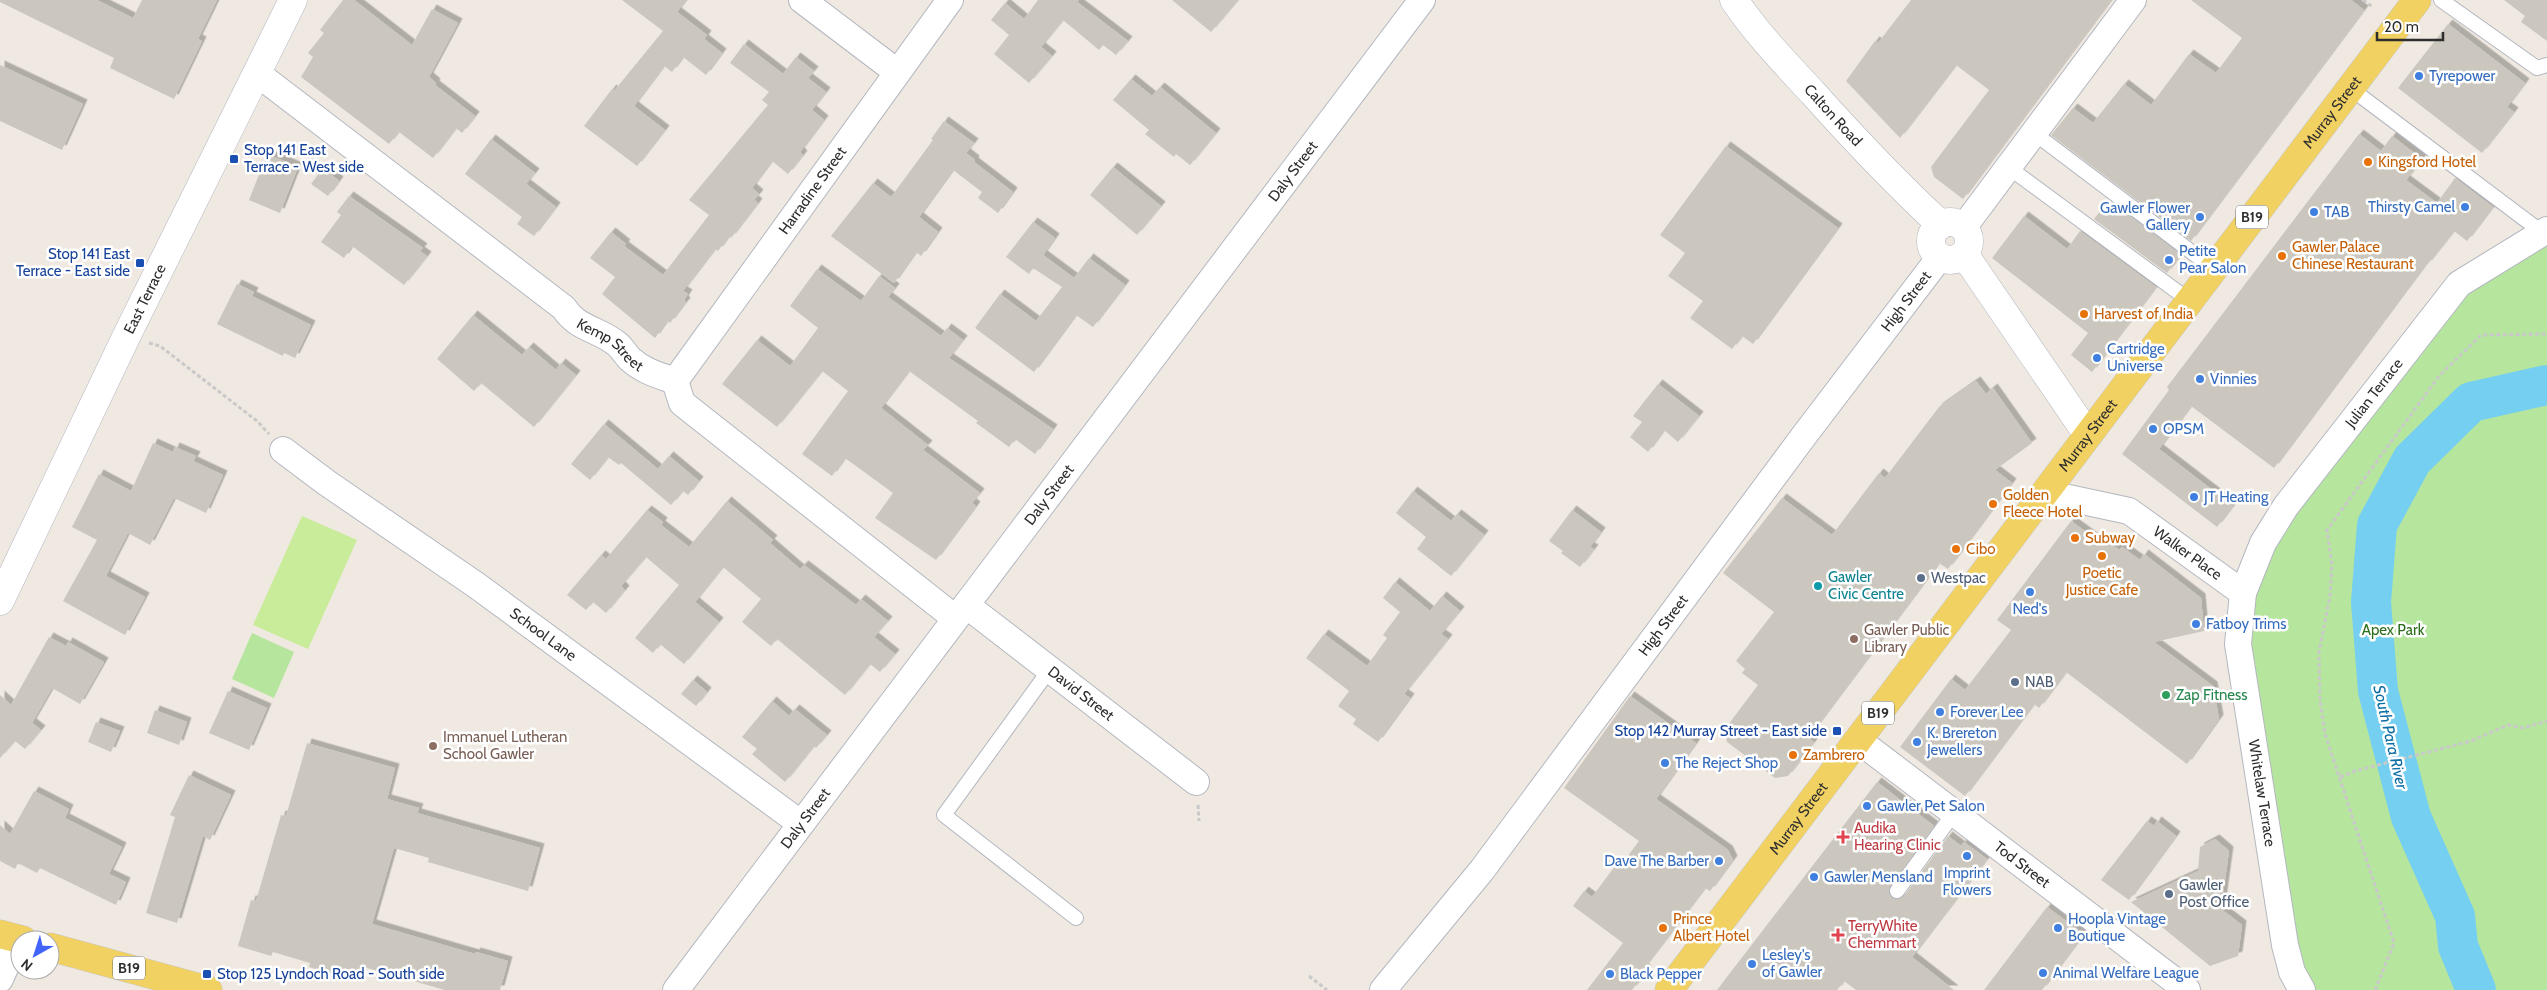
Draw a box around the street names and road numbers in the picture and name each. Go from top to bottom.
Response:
street label: Murray Street [2299,73,2365,152]
street label: Calton Road [1800,80,1866,150]
street label: Daly Street [1264,138,1321,205]
street label: Harradine Street [775,143,850,238]
road number: B19 [2236,206,2268,228]
street label: East Terrace [120,261,170,337]
street label: High Street [1877,268,1935,335]
street label: Kemp Street [573,315,647,375]
street label: Julian Terrace [2341,355,2407,432]
street label: Murray Street [2055,396,2121,475]
street label: Daly Street [1021,461,1078,529]
street label: Walker Place [2150,522,2226,584]
street label: High Street [1635,591,1692,659]
street label: School Lane [507,604,580,665]
street label: David Street [1044,662,1118,725]
road number: B19 [1862,701,1894,724]
street label: Whitelaw Terrace [2245,738,2279,848]
street label: Murray Street [1766,779,1832,858]
street label: Daly Street [777,785,834,852]
street label: Tod Street [1991,838,2053,892]
road number: B19 [113,956,145,980]

